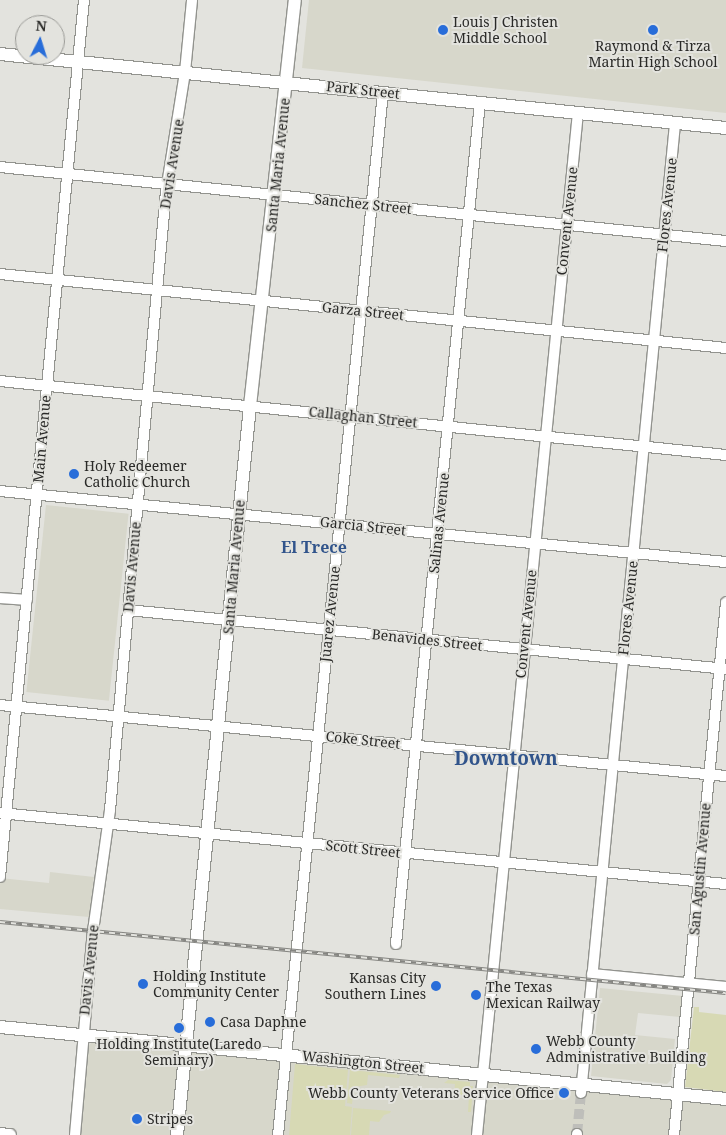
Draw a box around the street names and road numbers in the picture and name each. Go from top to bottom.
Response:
street label: Park Street [325,78,401,102]
street label: Santa Maria Avenue [263,97,293,233]
street label: Davis Avenue [157,118,187,210]
street label: Flores Avenue [654,157,680,253]
street label: Convent Avenue [553,166,581,276]
street label: Sanchez Street [314,191,412,217]
street label: Garza Street [321,298,405,324]
street label: Main Avenue [30,394,54,484]
street label: Callaghan Street [308,403,418,431]
street label: Salinas Avenue [425,472,453,574]
street label: Santa Maria Avenue [220,499,248,635]
street label: Garcia Street [319,513,407,539]
street label: Davis Avenue [120,521,144,613]
street label: Flores Avenue [615,560,641,656]
street label: Juarez Avenue [317,565,343,663]
street label: Convent Avenue [512,569,540,679]
street label: Benavides Street [371,626,483,654]
street label: Coke Street [325,728,401,752]
street label: San Agustin Avenue [686,802,714,936]
street label: Scott Street [325,837,401,861]
street label: Davis Avenue [76,924,102,1016]
street label: Washington Street [301,1047,425,1077]

